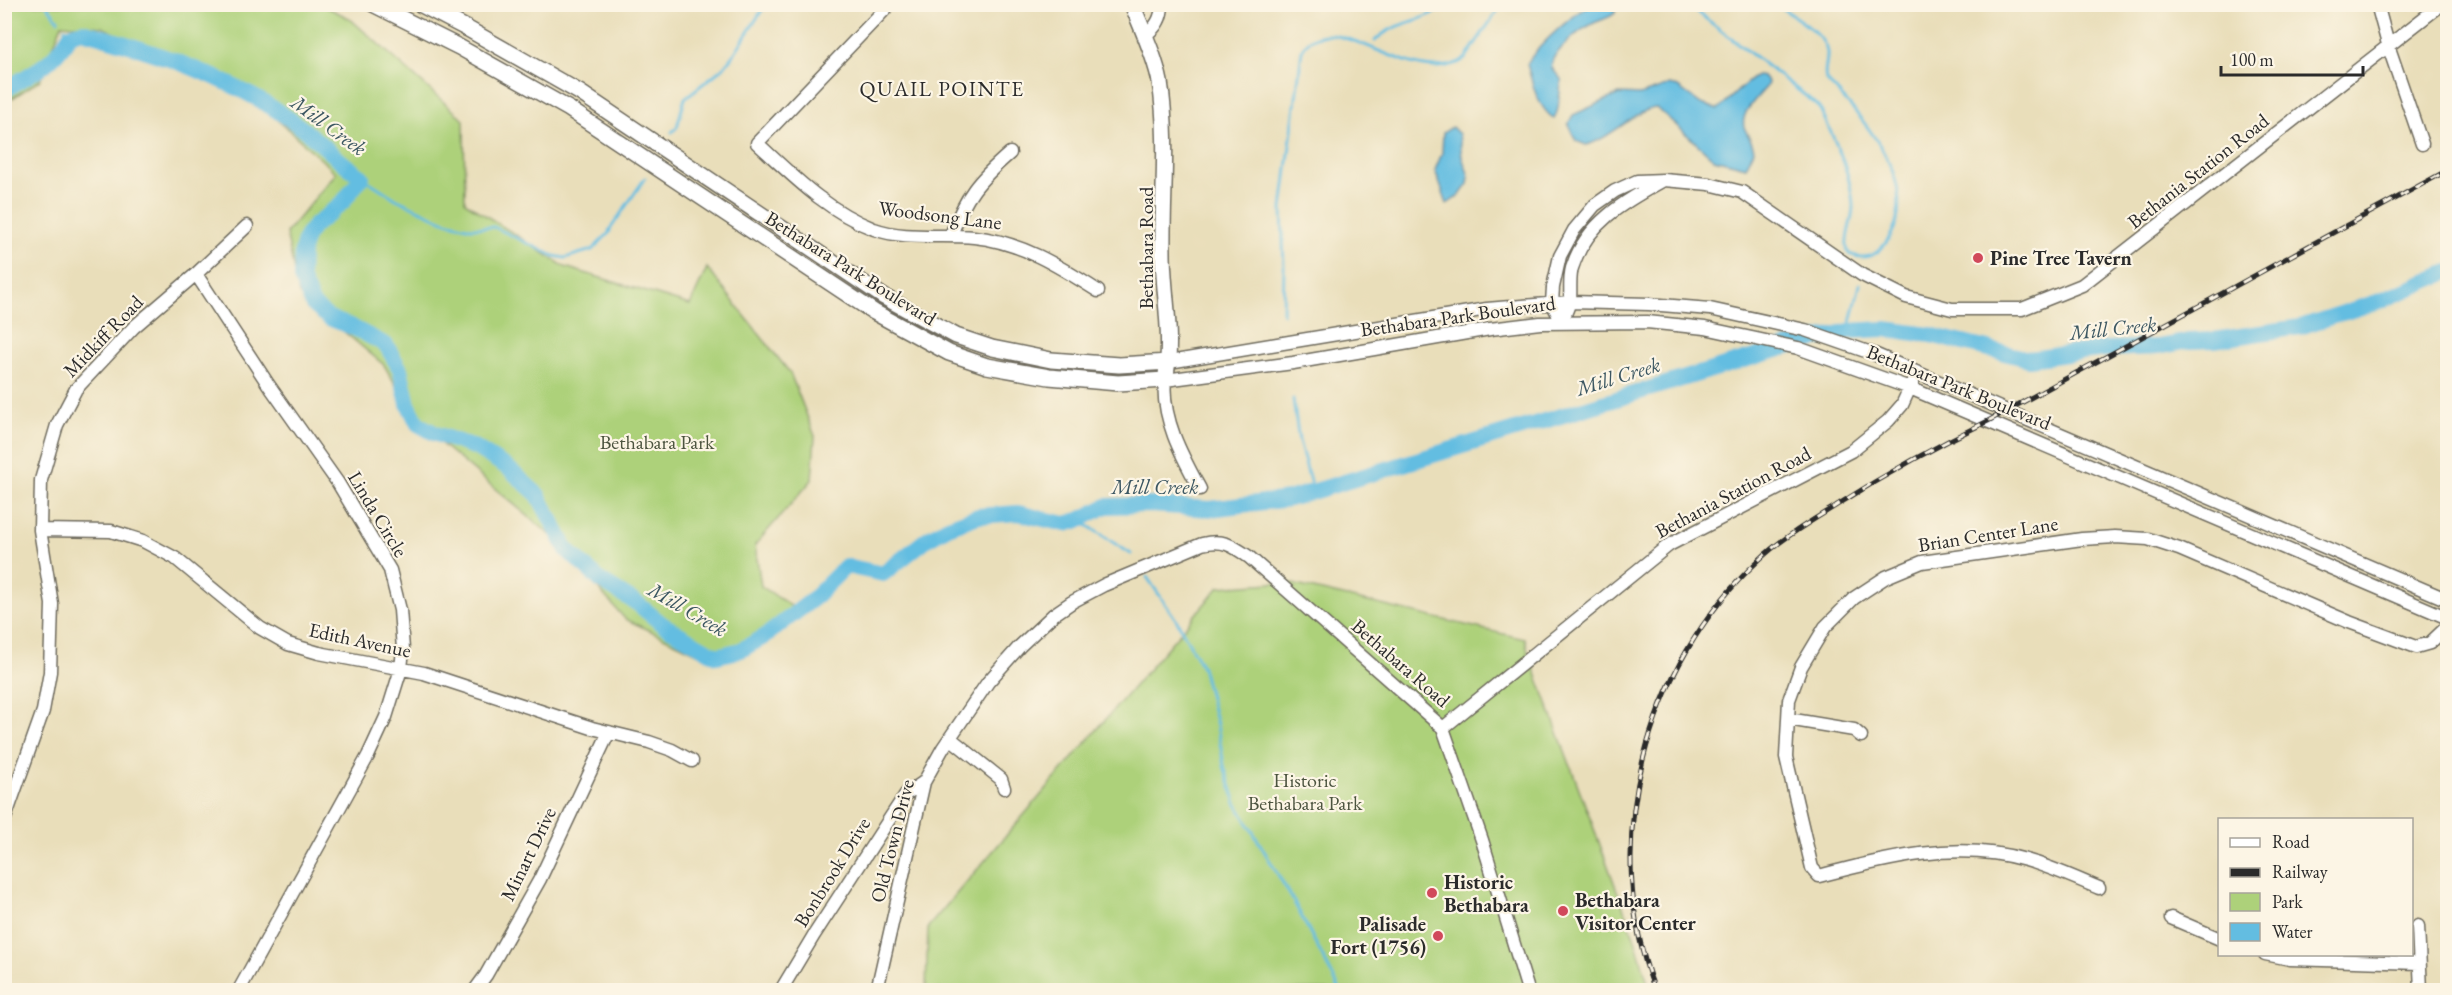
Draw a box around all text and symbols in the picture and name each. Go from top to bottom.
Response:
scale bar [2221,39,2364,77]
text: 100 m [2230,48,2274,71]
district label: QUAIL POINTE [860,75,1024,103]
water label: Mill Creek [284,87,372,162]
street label: Bethania Station Road [2122,107,2275,234]
street label: Bethabara Road [1133,186,1159,309]
street label: Woodsong Lane [877,195,1003,235]
street label: Bethabara Park Boulevard [761,205,942,332]
place label: Pine Tree Tavern [1990,245,2132,271]
marker: Pine Tree Tavern [1971,251,1985,265]
street label: Midkiff Road [57,289,149,383]
street label: Bethabara Park Boulevard [1359,289,1558,343]
water label: Mill Creek [2066,310,2158,346]
street label: Bethabara Park Boulevard [1863,338,2056,436]
water label: Mill Creek [1571,350,1664,402]
park label: Bethabara Park [600,429,715,455]
street label: Bethania Station Road [1651,440,1816,544]
street label: Linda Circle [342,466,414,562]
water label: Mill Creek [1110,473,1199,500]
street label: Brian Center Lane [1916,510,2060,558]
water label: Mill Creek [642,575,733,643]
street label: Bethabara Road [1346,613,1456,714]
street label: Edith Avenue [307,616,414,664]
park label: Historic Bethabara Park [1248,767,1363,816]
street label: Old Town Drive [864,777,920,905]
street label: Minart Drive [494,803,562,905]
street label: Bonbrook Drive [788,812,876,932]
legend [2218,818,2413,956]
text: Road [2272,830,2311,853]
text: Railway [2272,860,2328,883]
place label: Historic Bethabara [1444,869,1529,918]
marker: Historic Bethabara [1425,886,1439,900]
place label: Bethabara Visitor Center [1575,887,1696,936]
text: Park [2272,890,2303,913]
marker: Bethabara Visitor Center [1556,904,1570,918]
place label: Palisade Fort (1756) [1331,911,1426,960]
text: Water [2272,920,2313,943]
marker: Palisade Fort (1756) [1431,929,1445,943]

